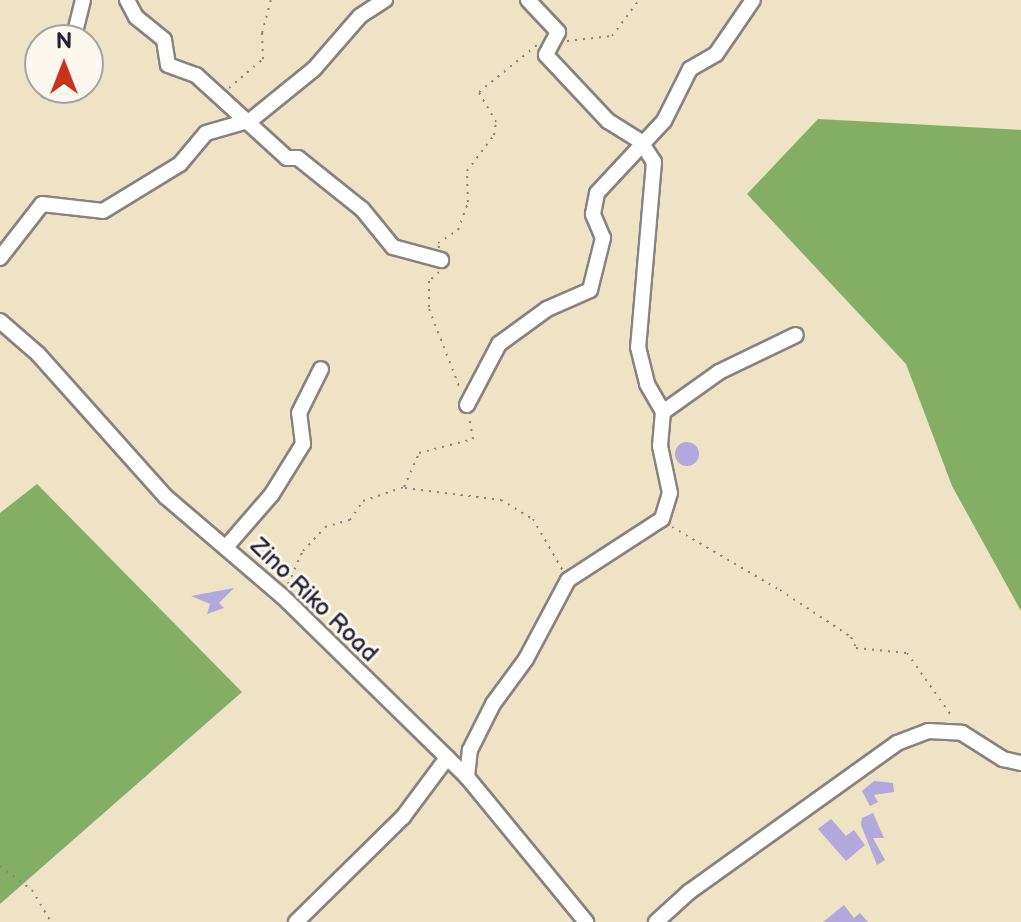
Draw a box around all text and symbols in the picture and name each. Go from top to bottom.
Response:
north arrow [24,24,104,104]
text: N [56,28,72,55]
street label: Zino Riko Road [244,532,384,668]

